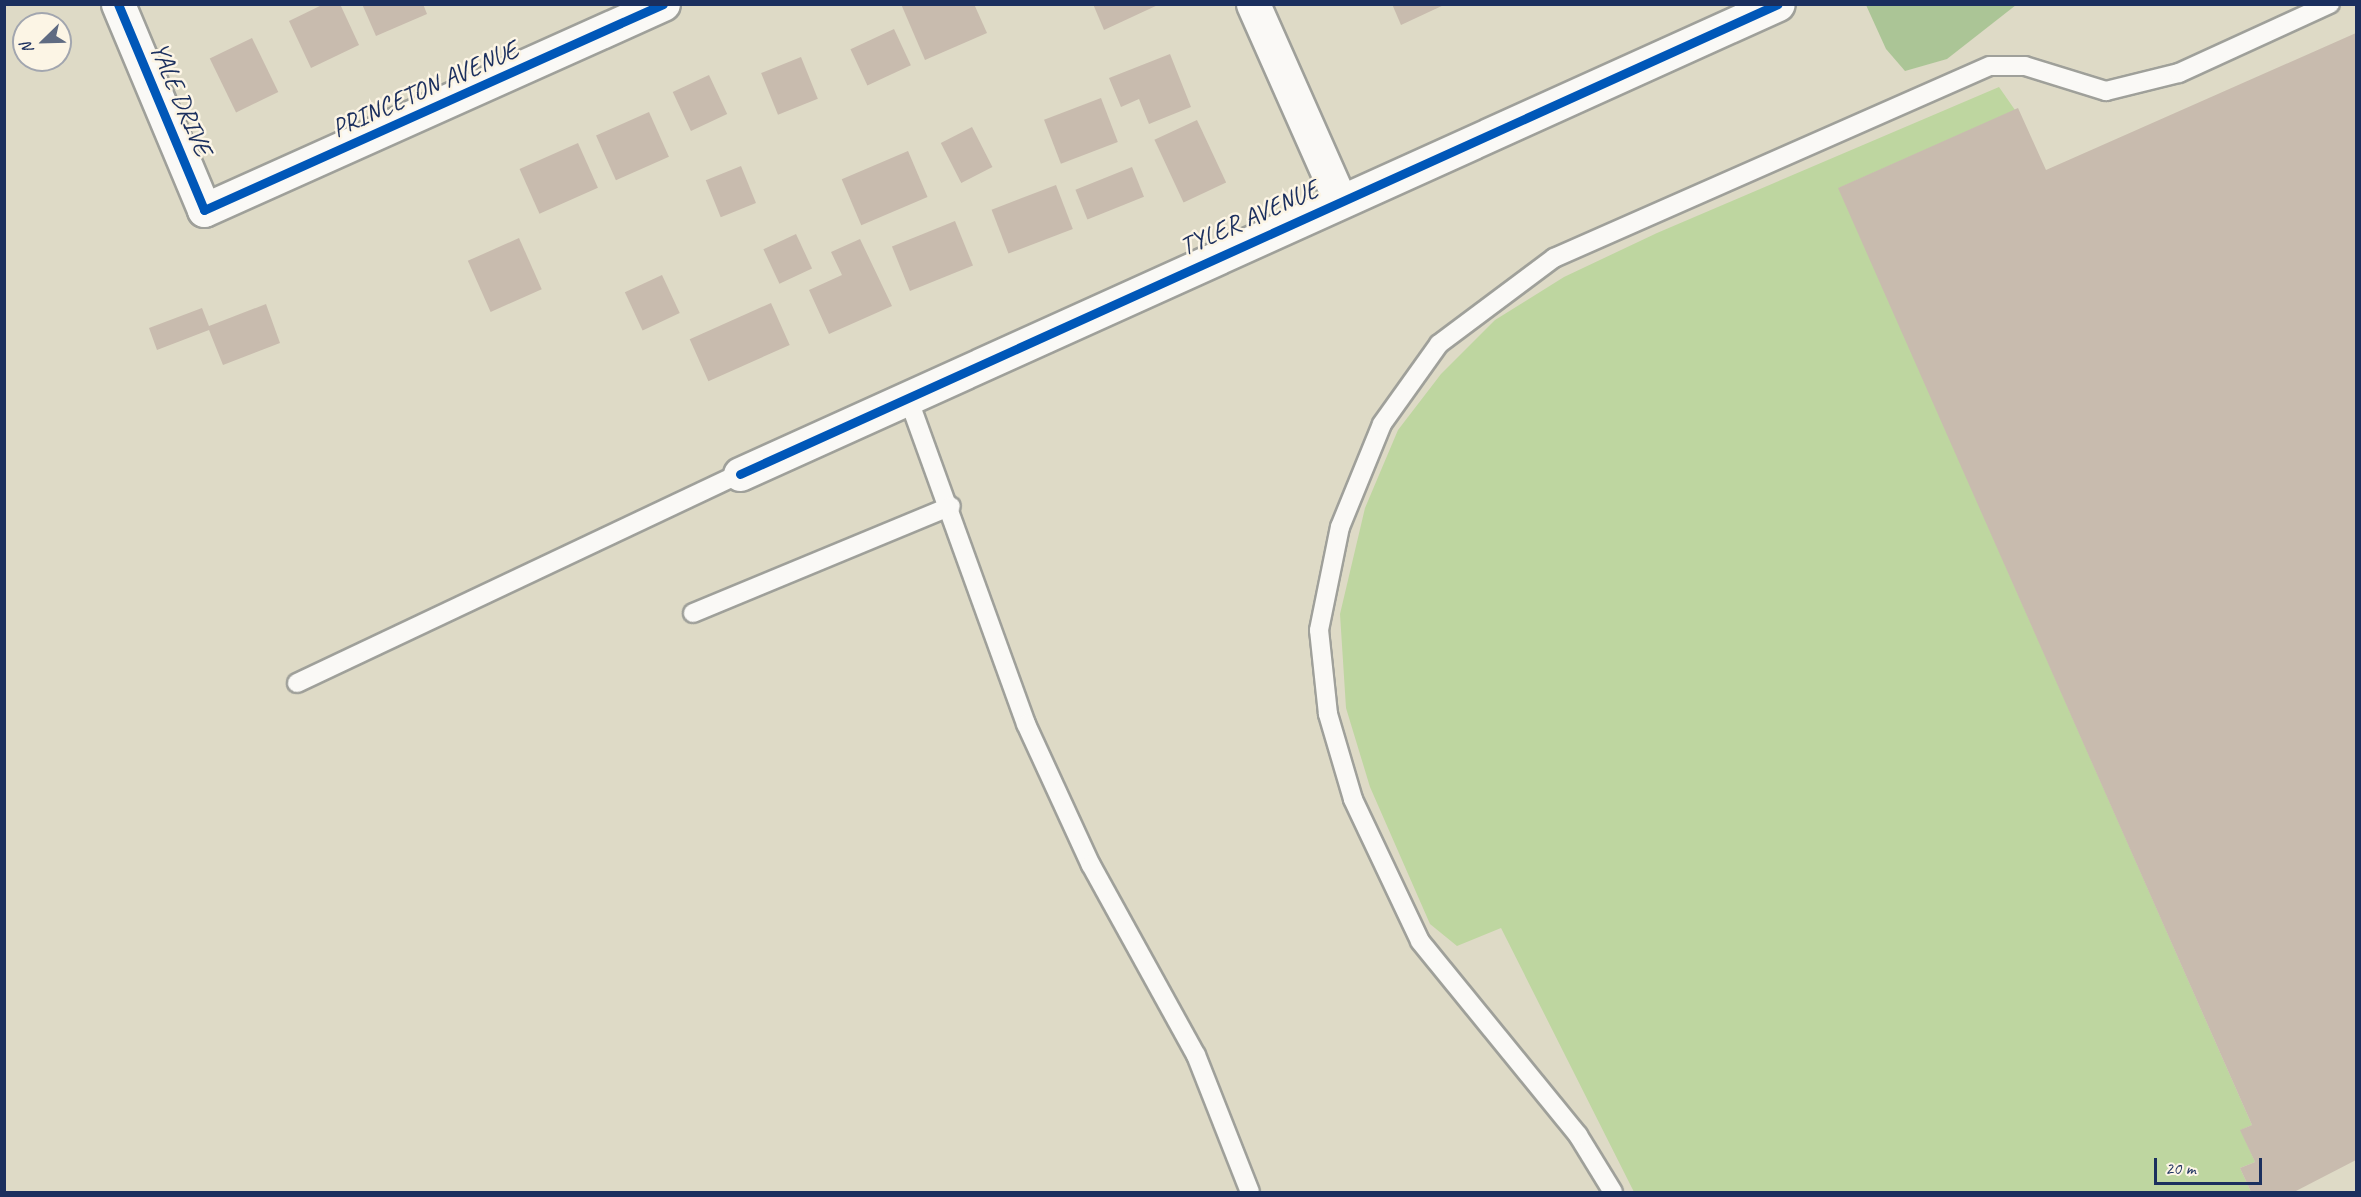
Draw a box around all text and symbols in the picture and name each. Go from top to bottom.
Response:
north arrow [12,12,72,72]
street label: PRINCETON AVENUE [327,34,523,144]
street label: YALE DRIVE [143,38,219,160]
text: N [16,40,38,57]
street label: TYLER AVENUE [1175,174,1323,262]
scale bar [2157,1146,2265,1184]
text: 20 m [2165,1157,2196,1179]

